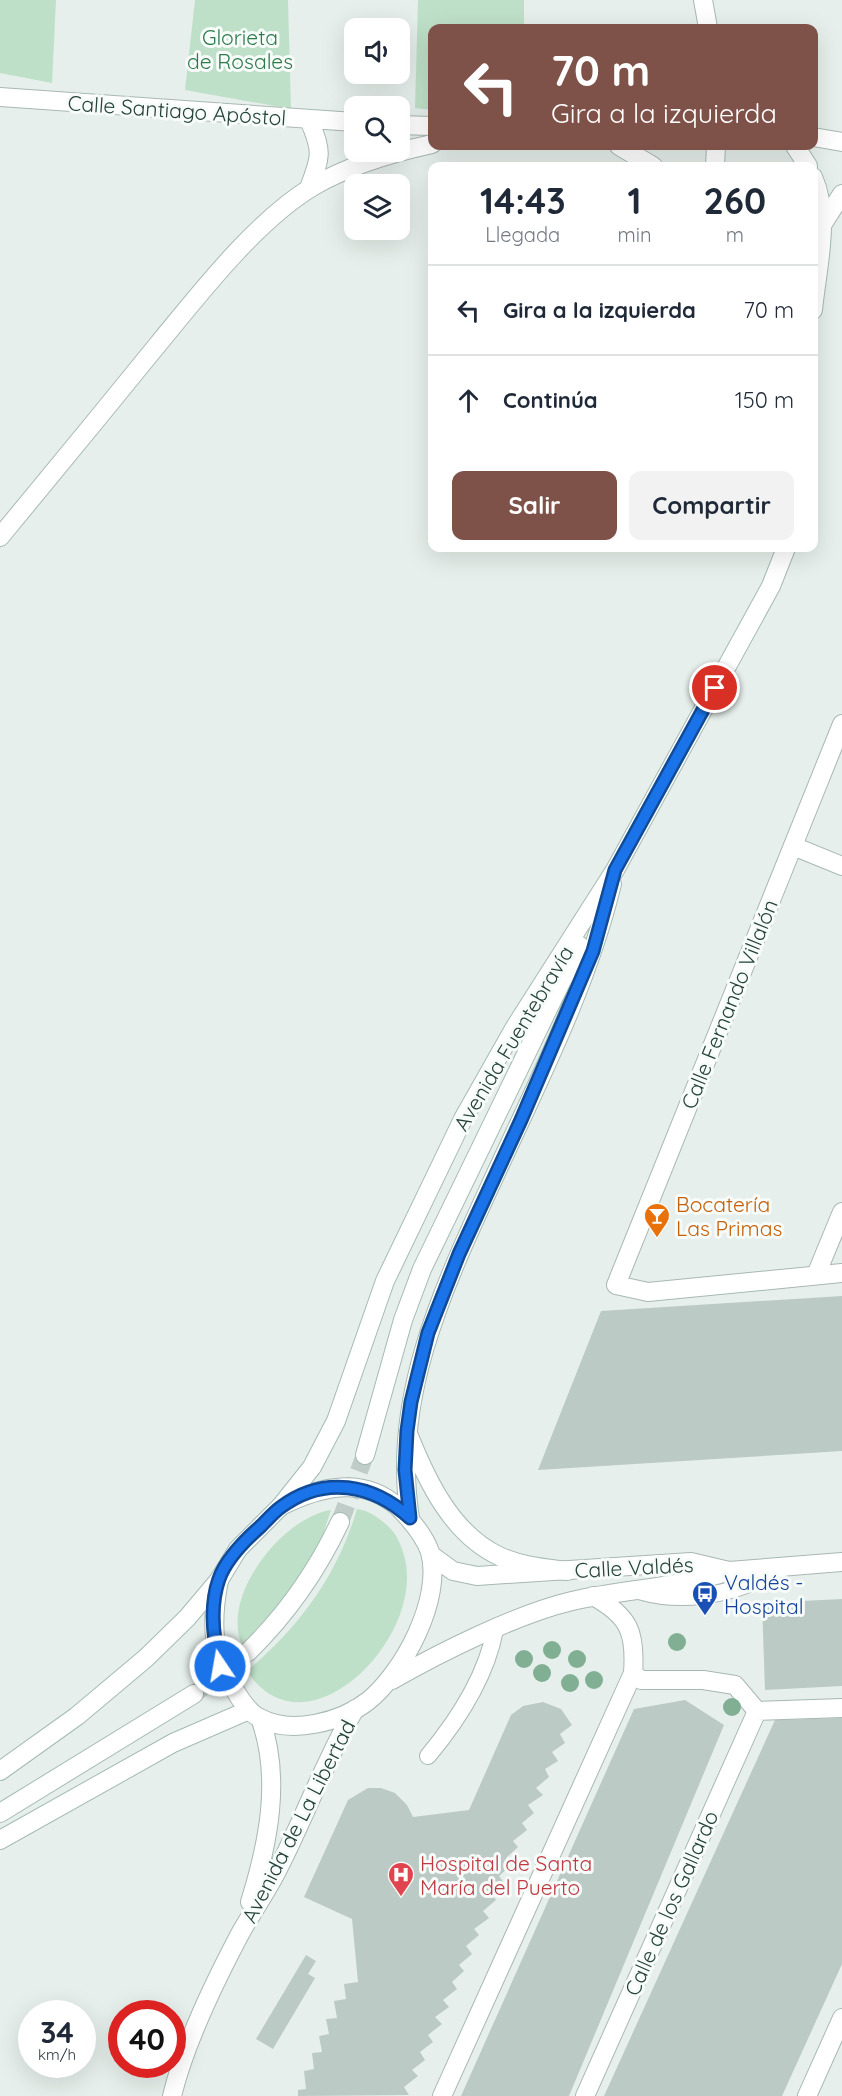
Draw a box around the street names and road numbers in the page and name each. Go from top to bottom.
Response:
street label: Calle Santiago Apóstol [67,89,287,131]
street label: Calle Fernando Villalón [675,895,783,1113]
street label: Avenida Fuentebravía [447,941,579,1135]
street label: Calle Valdés [574,1551,694,1583]
street label: Avenida de La Libertad [235,1715,361,1927]
street label: Calle de los Gallardo [619,1806,723,2000]

